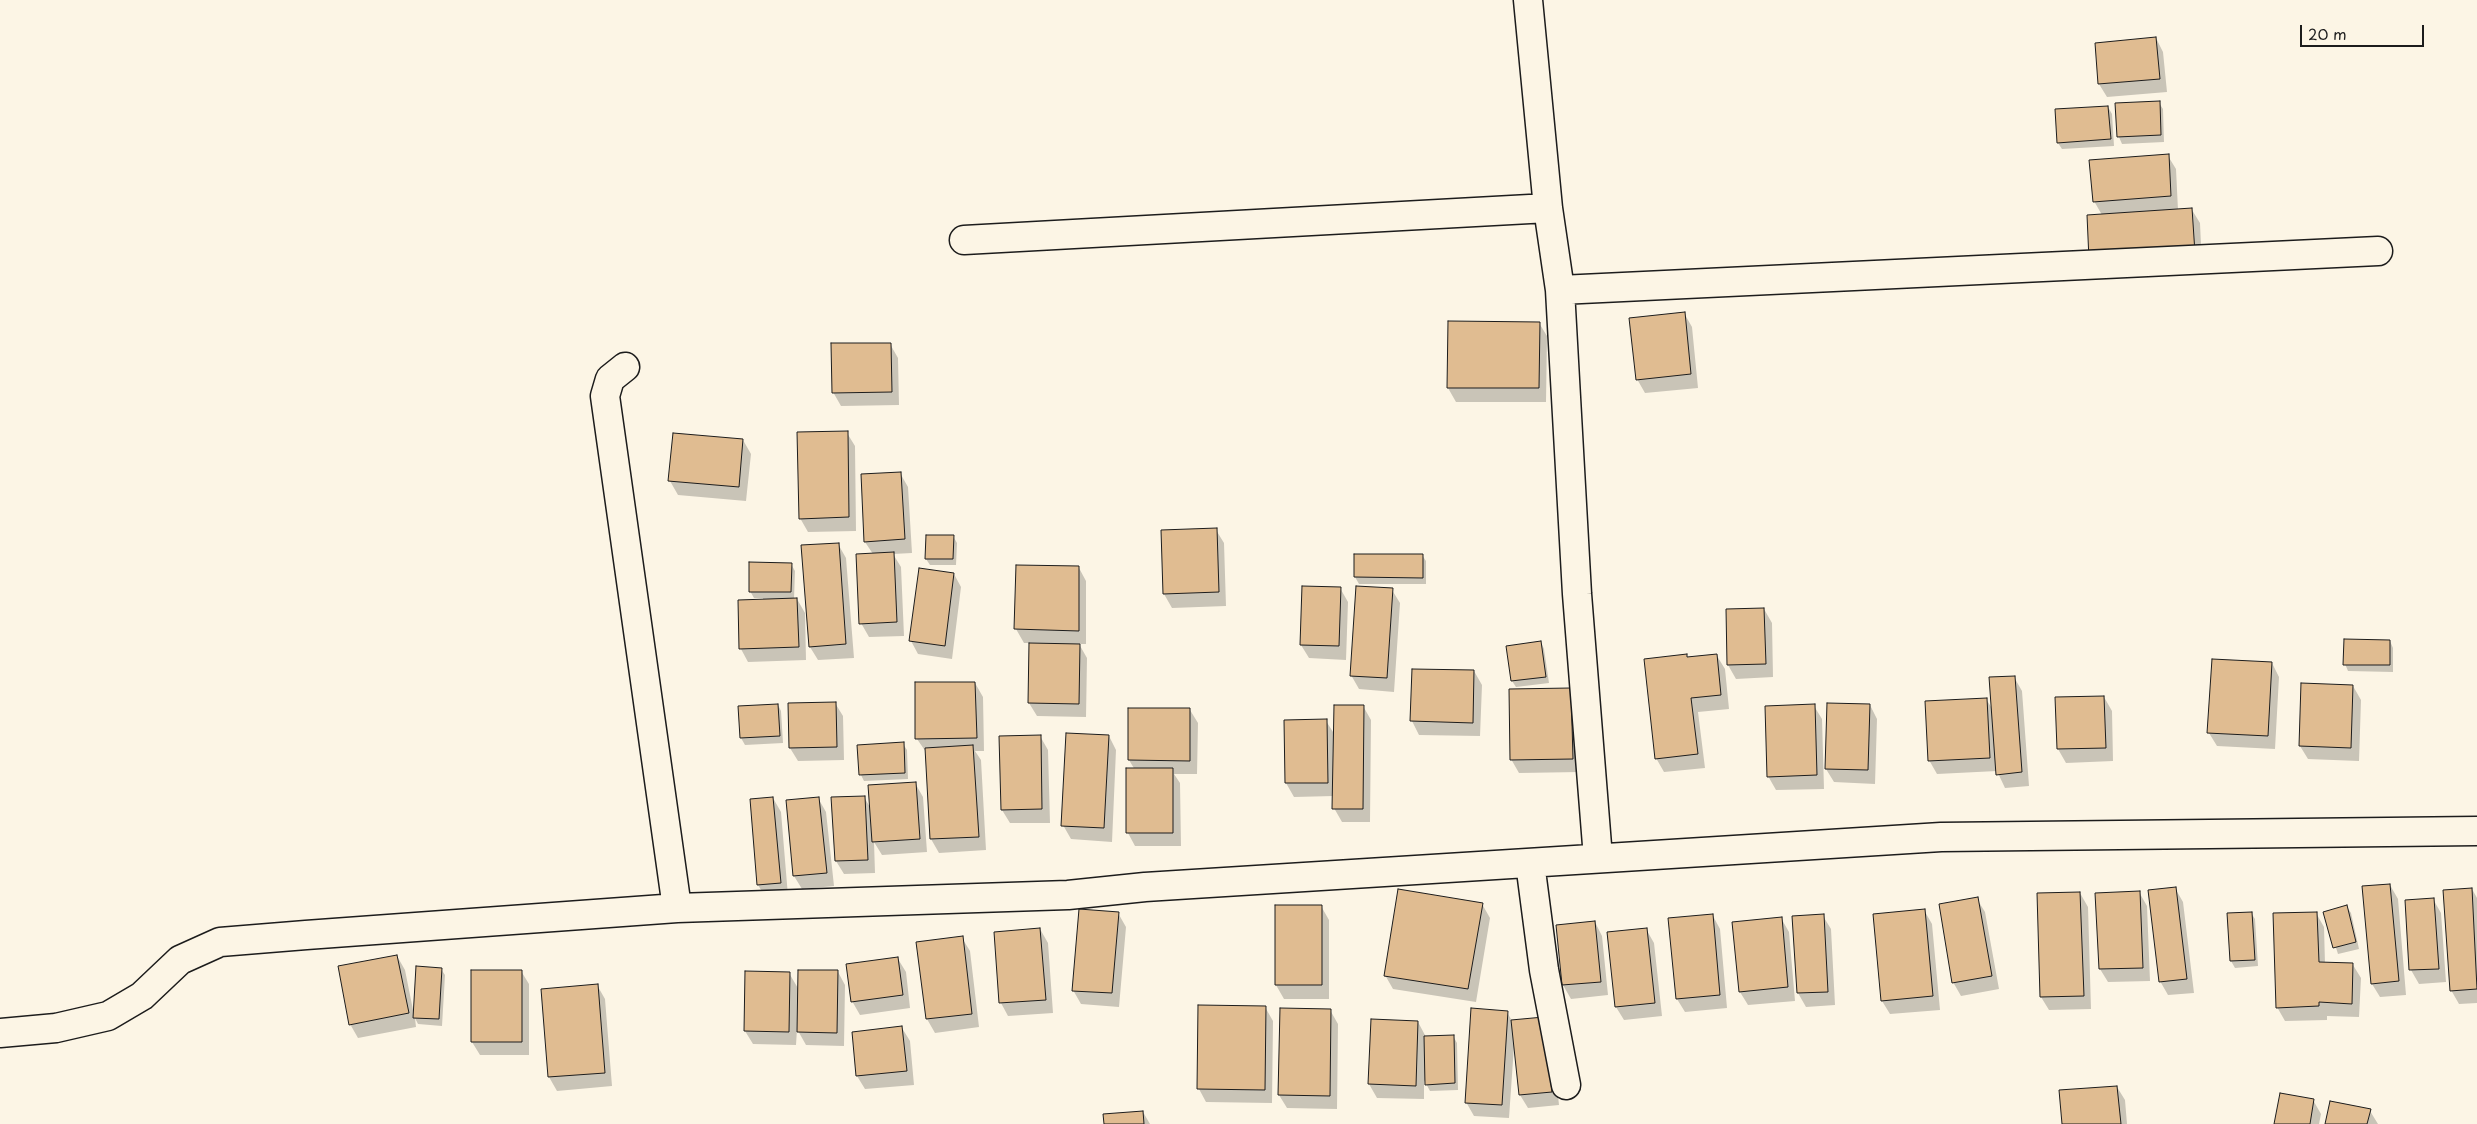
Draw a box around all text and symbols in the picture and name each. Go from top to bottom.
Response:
scale bar [2302,15,2426,47]
text: 20 m [2308,22,2347,45]

